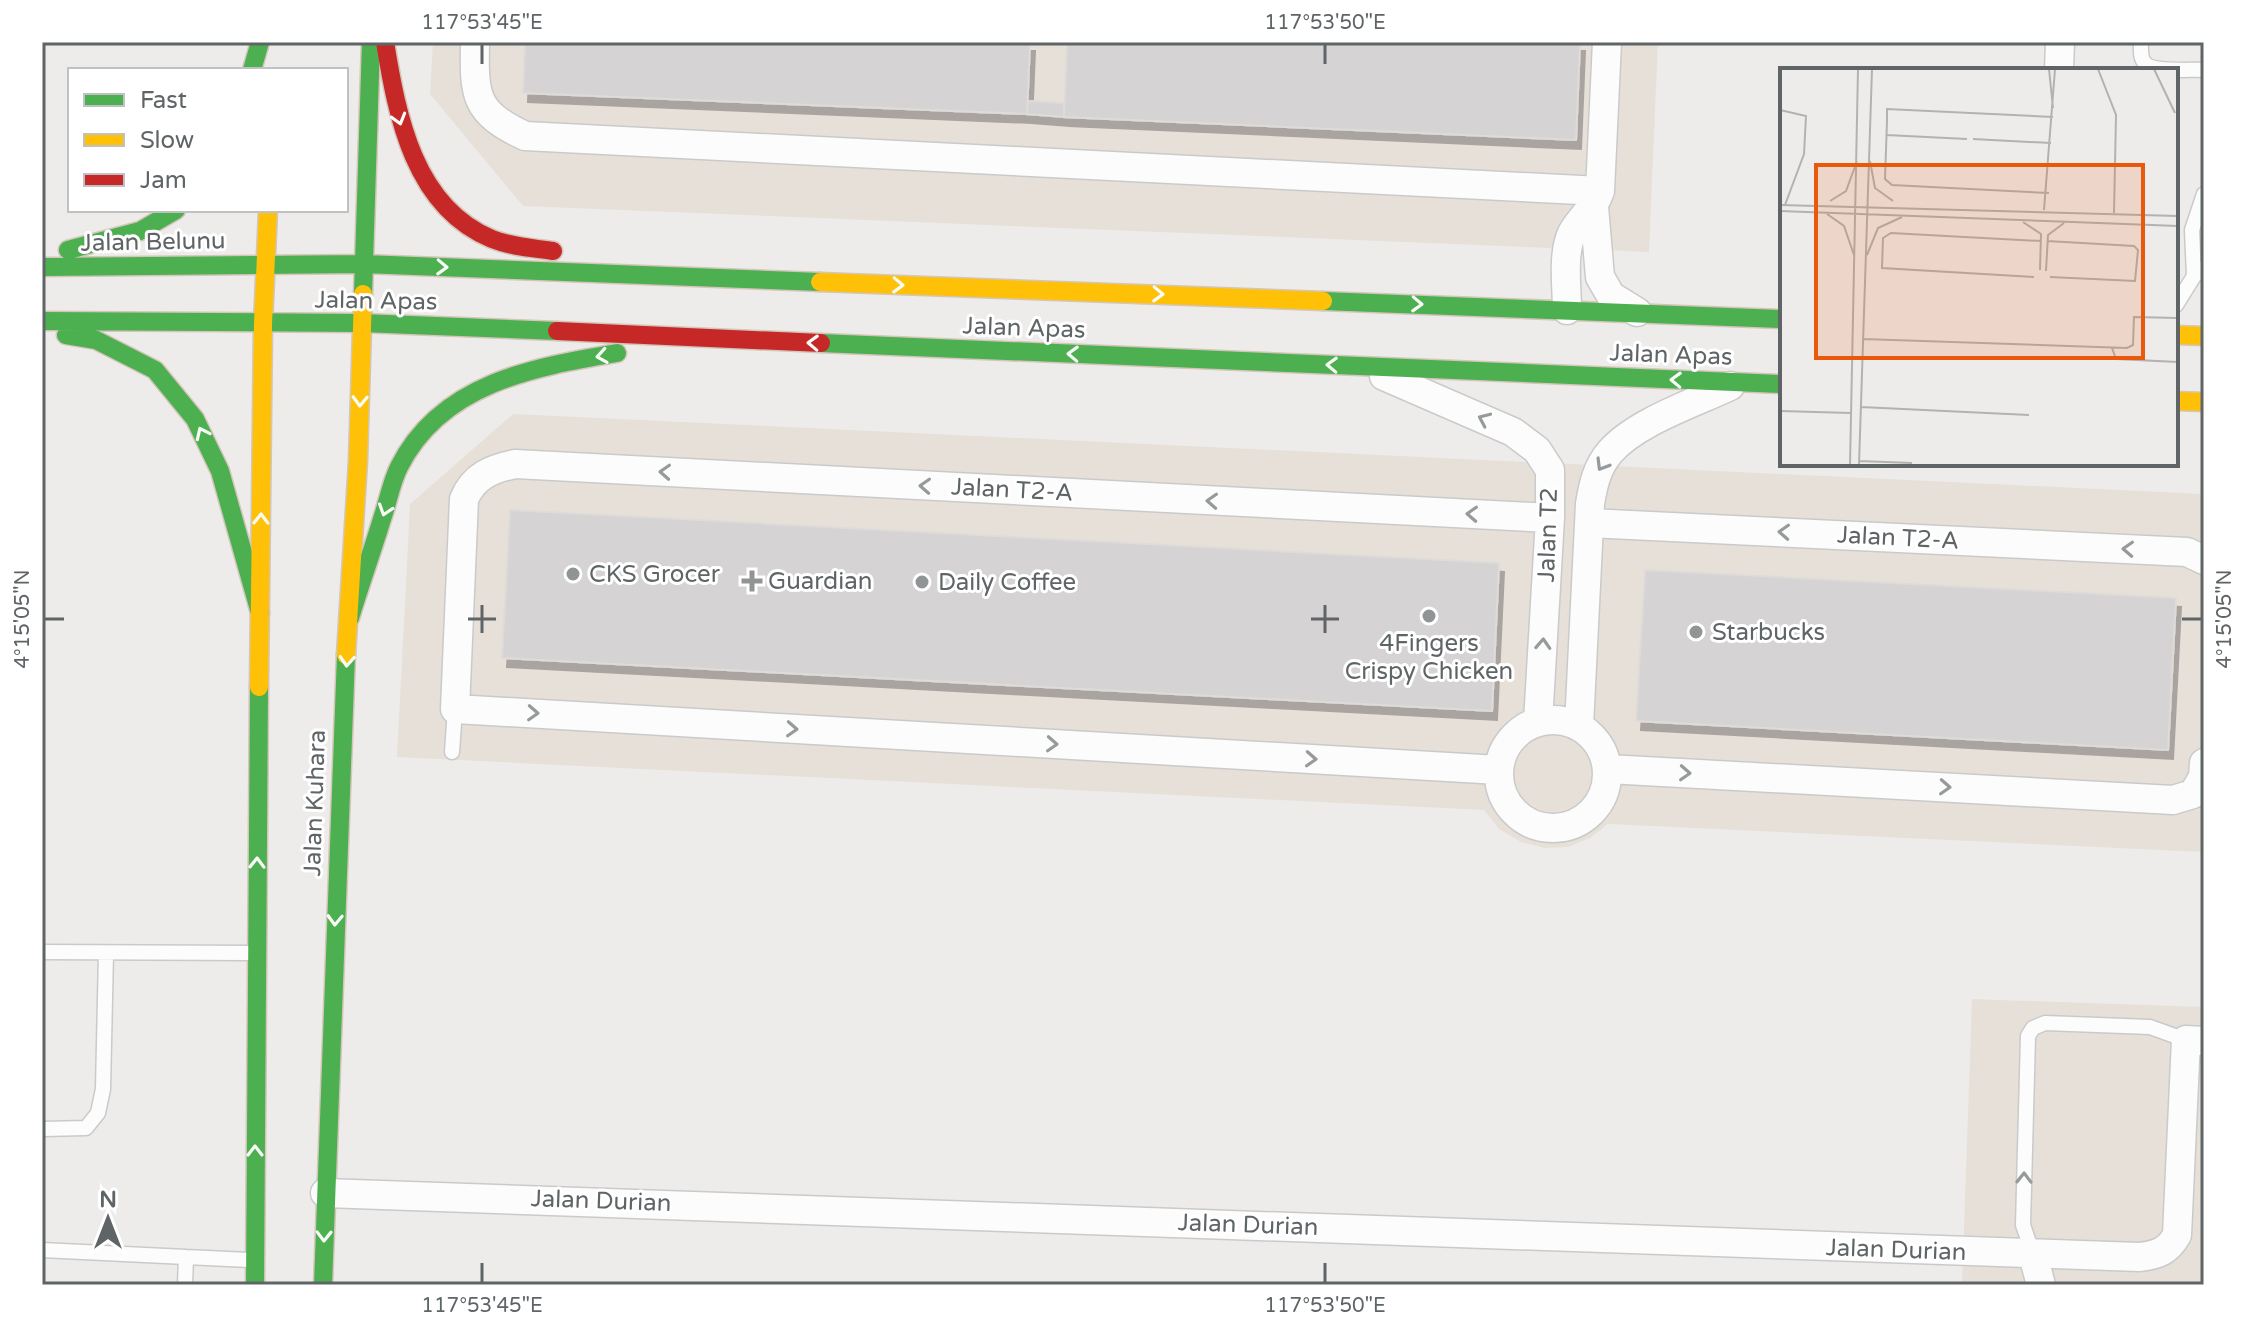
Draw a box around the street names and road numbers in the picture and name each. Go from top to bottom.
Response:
street label: Jalan Belunu [80,226,226,258]
street label: Jalan Apas [314,285,438,317]
street label: Jalan Apas [962,311,1086,345]
street label: Jalan Apas [1609,338,1733,372]
street label: Jalan T2-A [950,472,1074,508]
street label: Jalan T2 [1532,487,1564,583]
street label: Jalan T2-A [1836,520,1960,556]
street label: Jalan Kuhara [298,729,332,877]
street label: Jalan Durian [530,1184,672,1218]
street label: Jalan Durian [1177,1208,1319,1242]
street label: Jalan Durian [1825,1233,1967,1267]

